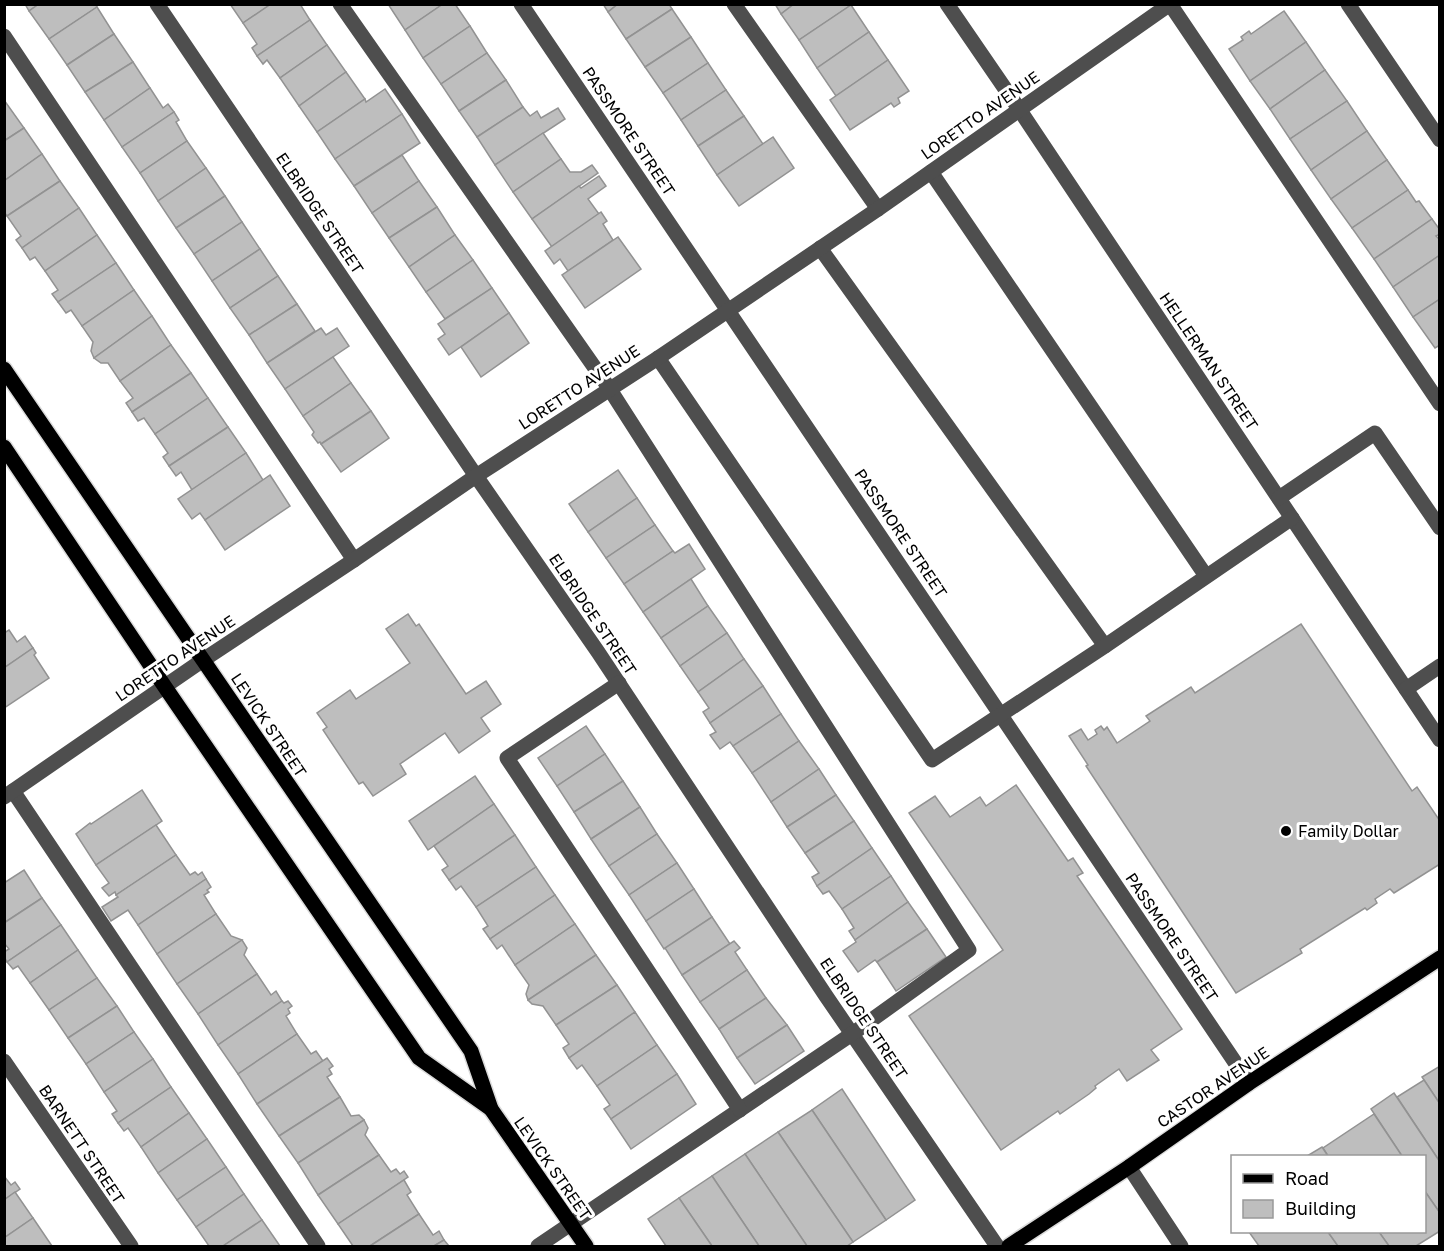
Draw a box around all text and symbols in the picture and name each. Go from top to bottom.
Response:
street label: PASSMORE STREET [578,63,680,199]
street label: LORETTO AVENUE [917,67,1043,163]
street label: ELBRIDGE STREET [272,148,368,278]
street label: HELLERMAN STREET [1155,288,1263,434]
street label: LORETTO AVENUE [515,340,643,434]
street label: PASSMORE STREET [850,465,952,601]
street label: ELBRIDGE STREET [545,549,641,679]
street label: LORETTO AVENUE [111,610,239,706]
street label: LEVICK STREET [227,669,311,781]
place label: Family Dollar [1298,821,1399,841]
marker: Family Dollar [1279,824,1293,838]
street label: PASSMORE STREET [1121,869,1223,1005]
street label: ELBRIDGE STREET [816,953,912,1083]
street label: CASTOR AVENUE [1153,1042,1273,1132]
street label: BARNETT STREET [35,1081,129,1207]
street label: LEVICK STREET [510,1113,596,1223]
legend [1231,1155,1426,1233]
text: Road [1285,1167,1329,1189]
text: Building [1285,1197,1356,1219]

